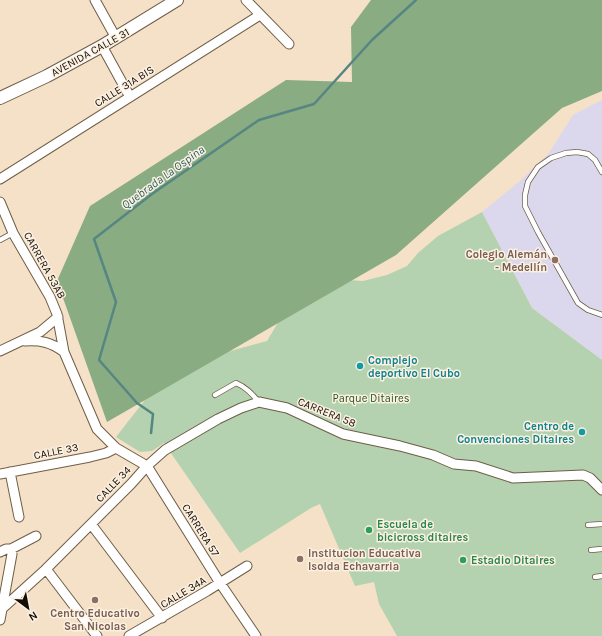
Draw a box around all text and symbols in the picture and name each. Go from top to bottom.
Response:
street label: AVENIDA CALLE 31 [49,26,132,79]
street label: CALLE 31A BIS [92,63,156,110]
water label: Quebrada La Ospina [119,142,207,212]
street label: CARRERA 53AB [21,230,68,301]
place label: Colegio Alemán - Medellín [466,248,547,274]
marker: Colegio Alemán - Medellín [550,255,560,265]
place label: Complejo deportivo El Cubo [368,354,460,380]
marker: Complejo deportivo El Cubo [355,361,365,371]
park label: Parque Ditaires [333,392,410,405]
street label: CARRERA 58 [296,395,358,430]
place label: Centro de Convenciones Ditaires [457,420,574,446]
marker: Centro de Convenciones Ditaires [577,427,587,437]
street label: CALLE 33 [33,441,79,462]
street label: CALLE 34 [93,464,134,505]
street label: CARRERA 57 [179,501,222,559]
place label: Escuela de bicicross ditaires [377,518,468,544]
marker: Escuela de bicicross ditaires [364,525,374,535]
place label: Institucion Educativa Isolda Echavarria [308,547,421,573]
marker: Institucion Educativa Isolda Echavarria [295,554,305,564]
place label: Estadio Ditaires [471,554,555,567]
marker: Estadio Ditaires [458,555,468,565]
street label: CALLE 34A [158,573,209,611]
north arrow [8,588,48,628]
marker: Centro Educativo San Nicolas [90,595,100,605]
place label: Centro Educativo San Nicolas [50,607,140,633]
text: N [26,608,40,624]

